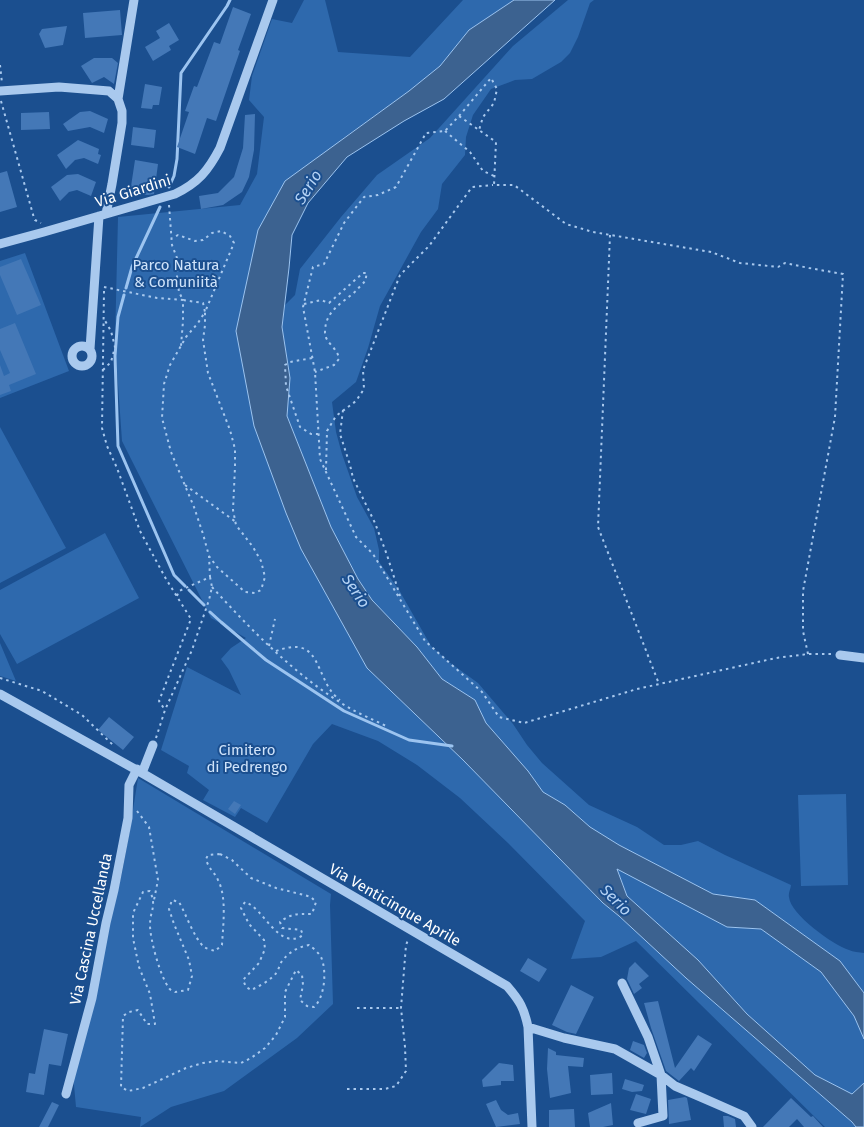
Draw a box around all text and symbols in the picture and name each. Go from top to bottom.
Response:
water label: Serio [290,166,326,208]
street label: Via Giardini [93,171,173,211]
park label: Parco Natura & Comuniità [133,256,219,291]
water label: Serio [337,570,374,612]
park label: Cimitero di Pedrengo [206,741,288,776]
street label: Via Cascina Uccellanda [66,851,116,1007]
street label: Via Venticinque Aprile [326,860,464,950]
water label: Serio [596,880,636,920]

